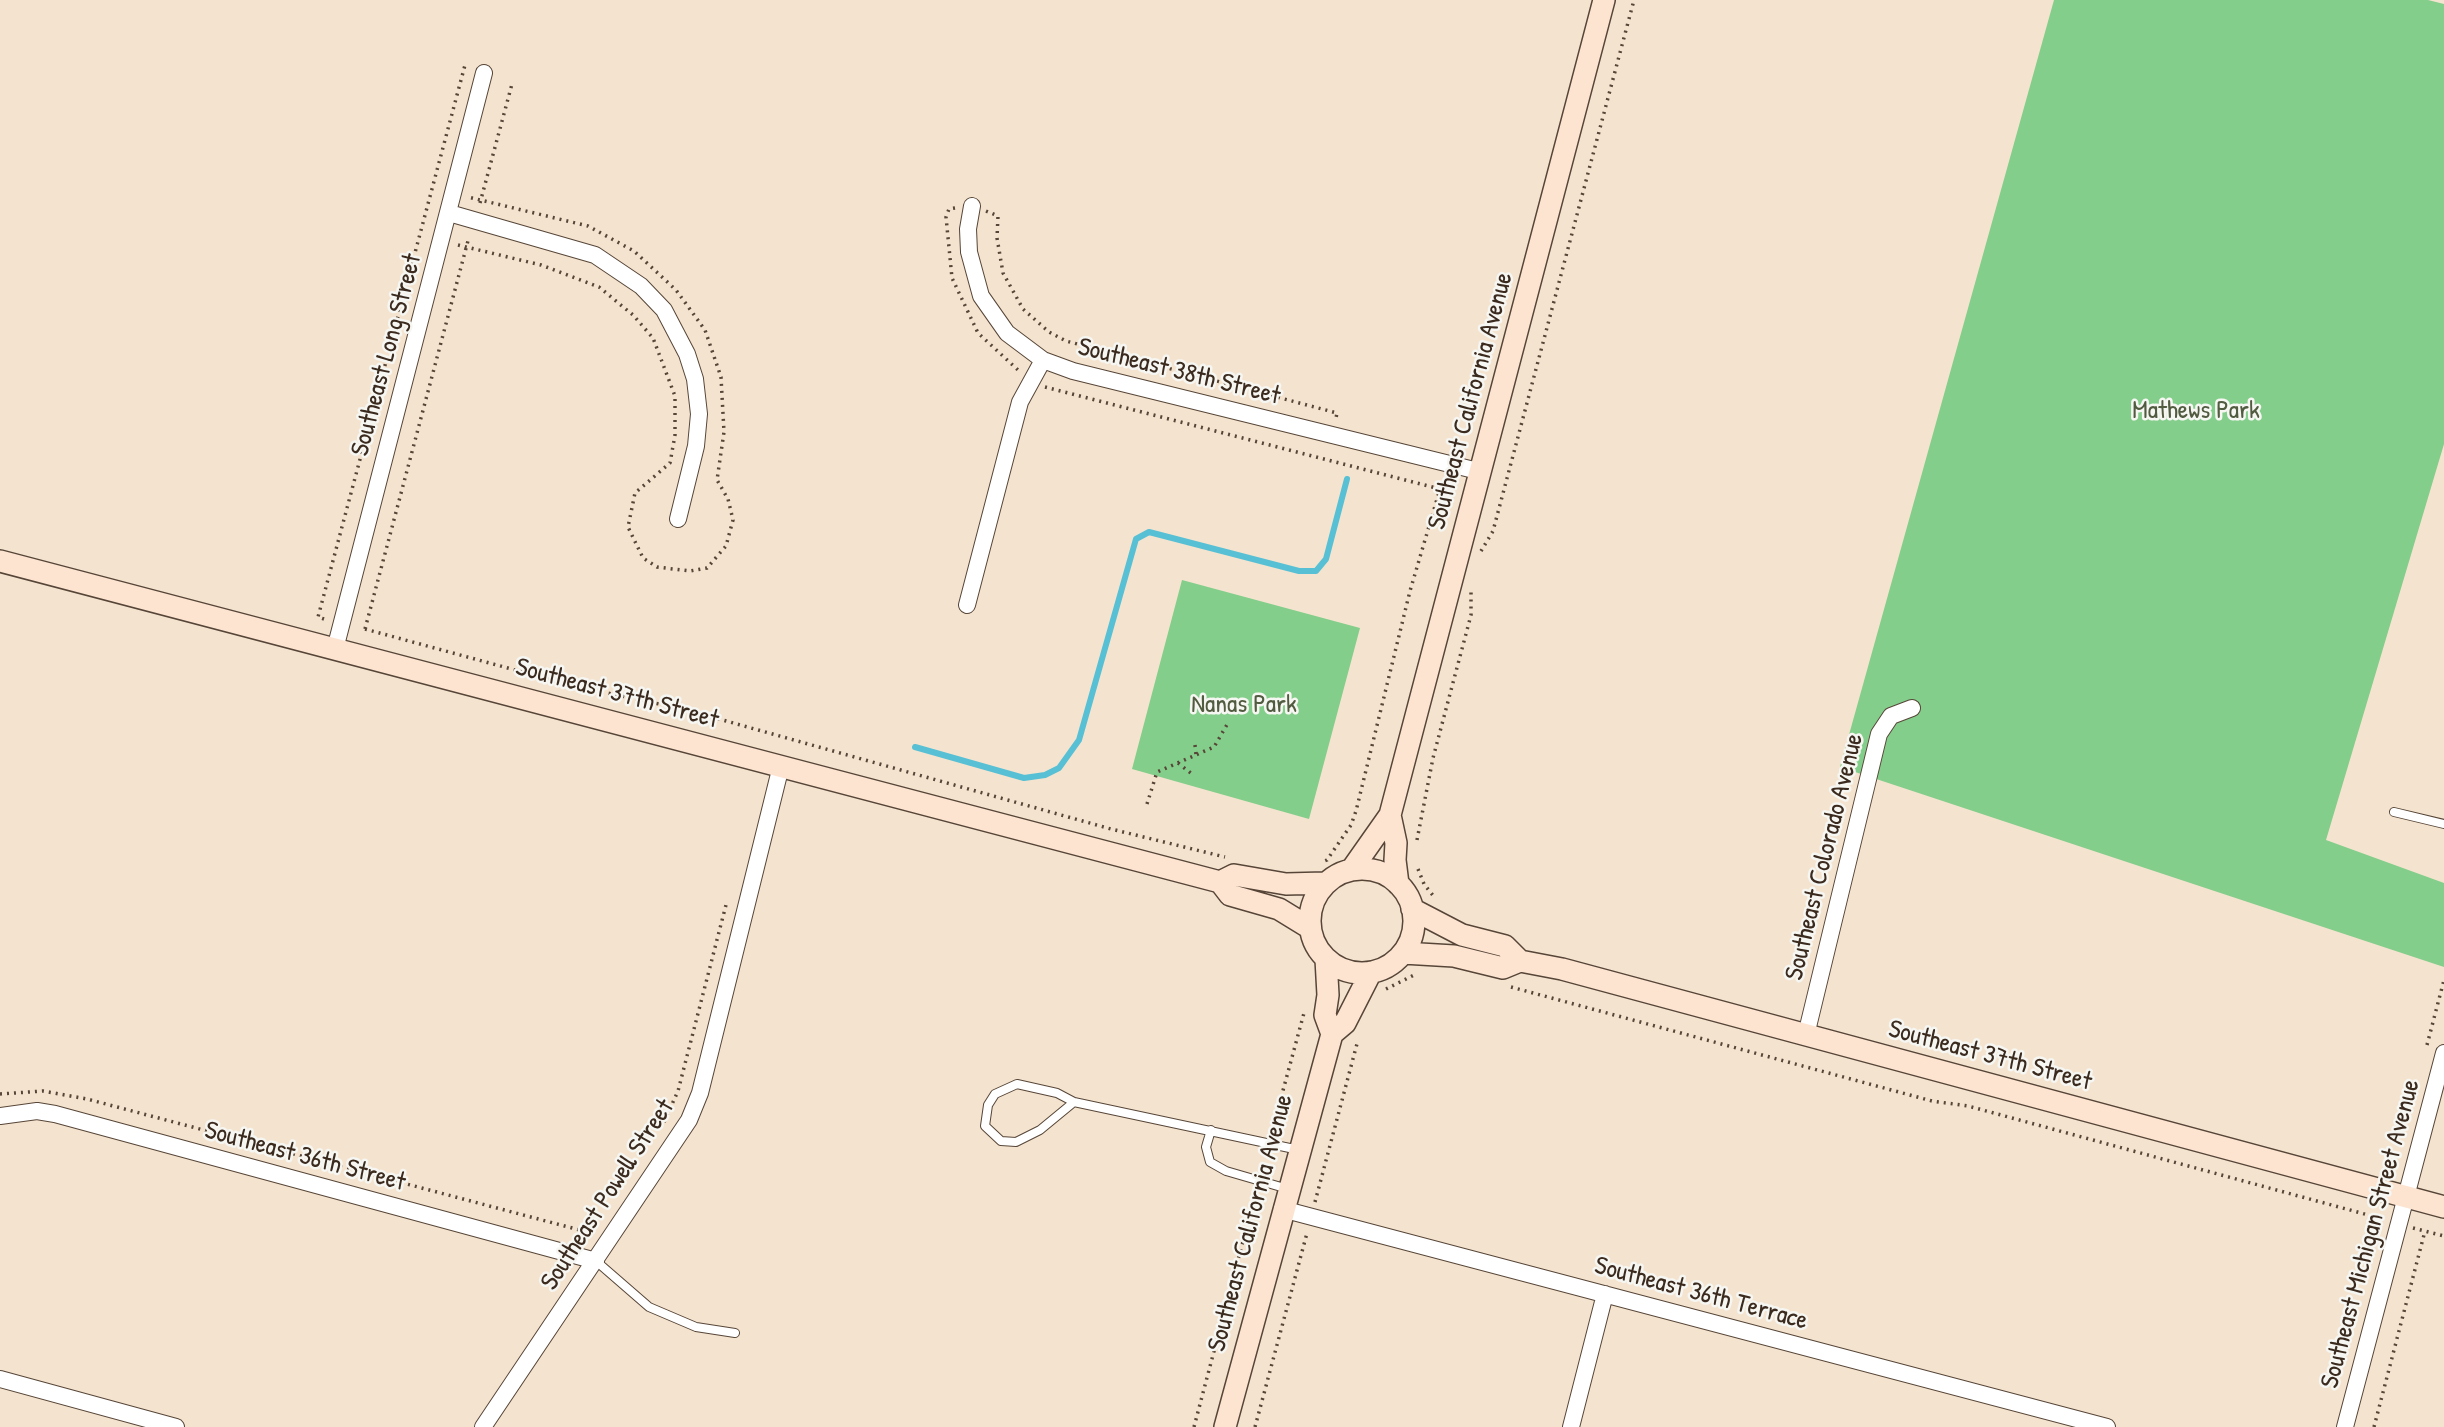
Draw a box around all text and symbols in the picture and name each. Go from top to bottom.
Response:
street label: Southeast Long Street [345,250,429,460]
street label: Southeast California Avenue [1422,269,1520,533]
street label: Southeast 38th Street [1075,332,1283,412]
park label: Mathews Park [2132,395,2260,427]
street label: Southeast 37th Street [512,652,722,736]
park label: Nanas Park [1191,689,1297,721]
street label: Southeast Colorado Avenue [1779,730,1871,984]
street label: Southeast 37th Street [1885,1014,2095,1098]
street label: Southeast Michigan Street Avenue [2315,1076,2427,1392]
street label: Southeast California Avenue [1202,1091,1300,1355]
street label: Southeast Powell Street [535,1094,681,1296]
street label: Southeast 36th Street [201,1115,409,1199]
street label: Southeast 36th Terrace [1591,1251,1811,1337]

